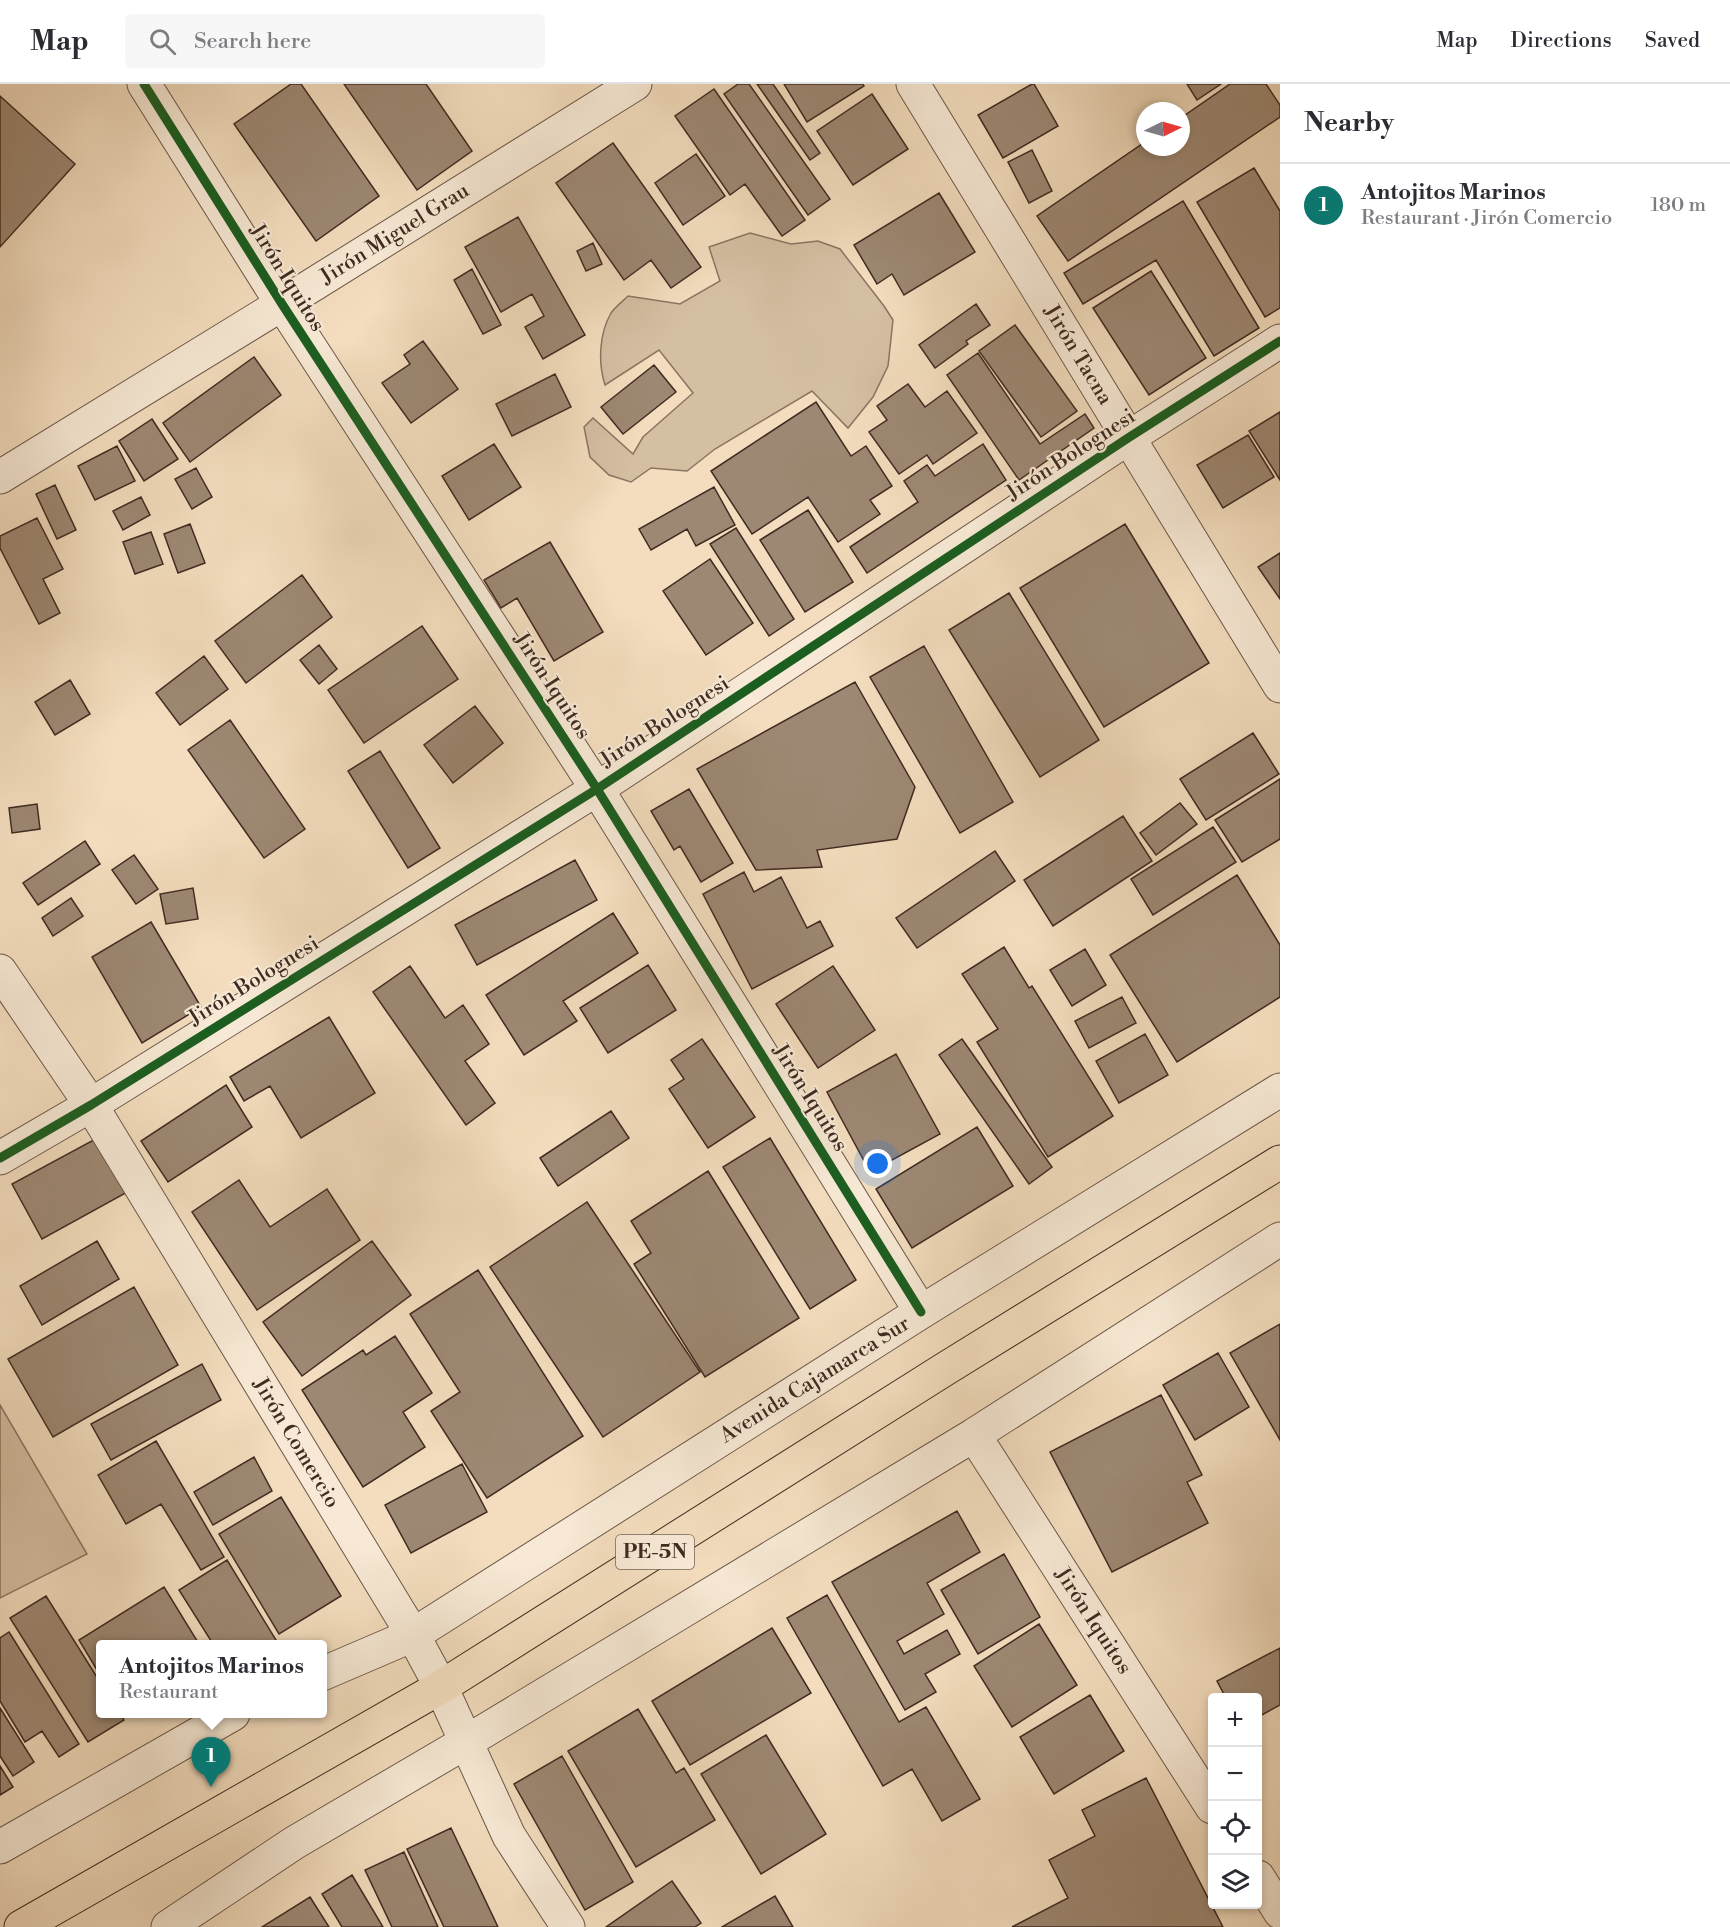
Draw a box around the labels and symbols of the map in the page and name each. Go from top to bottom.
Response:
north arrow [1136,102,1190,156]
street label: Jirón Miguel Grau [315,178,474,291]
street label: Jirón Iquitos [243,219,330,337]
street label: Jirón Tacna [1038,299,1118,410]
street label: Jirón Bolognesi [1001,404,1141,507]
street label: Jirón Iquitos [507,627,596,744]
street label: Jirón Bolognesi [595,671,735,774]
street label: Jirón Bolognesi [183,931,324,1032]
street label: Jirón Iquitos [766,1039,853,1157]
your location [863,1149,892,1178]
street label: Avenida Cajamarca Sur [714,1311,915,1450]
street label: Jirón Comercio [246,1372,345,1513]
road number: PE-5N [616,1535,694,1569]
street label: Jirón Iquitos [1048,1562,1137,1679]
pin: 1 [192,1738,230,1787]

